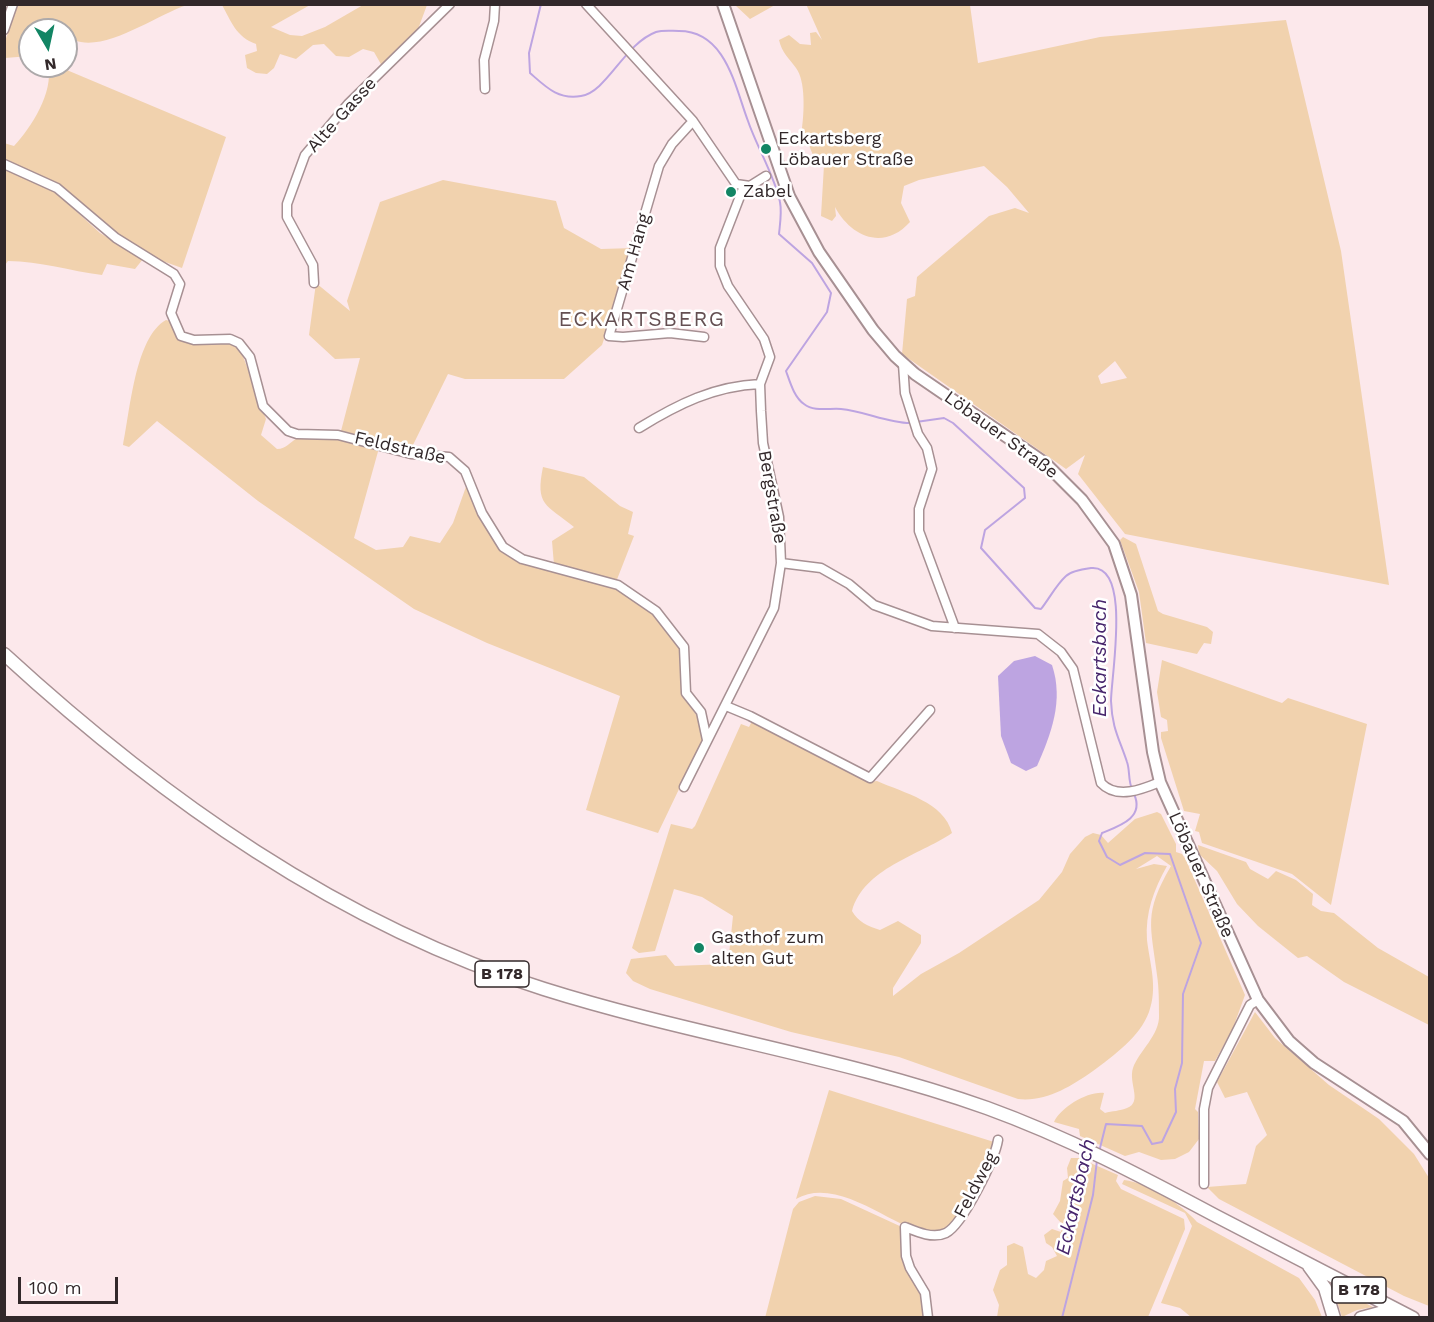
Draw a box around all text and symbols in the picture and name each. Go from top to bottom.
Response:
north arrow [18,18,78,78]
text: N [43,54,58,75]
street label: Alte Gasse [303,73,381,157]
place label: Eckartsberg Löbauer Straße [778,128,914,170]
marker: Eckartsberg Löbauer Straße [759,142,773,156]
place label: Zabel [743,181,792,203]
marker: Zabel [724,185,738,199]
street label: Am Hang [613,211,655,293]
district label: ECKARTSBERG [559,307,725,333]
street label: Löbauer Straße [940,386,1062,484]
street label: Feldstraße [352,427,448,469]
street label: Bergstraße [753,449,791,545]
water label: Eckartsbach [1088,599,1112,717]
street label: Löbauer Straße [1164,809,1238,941]
place label: Gasthof zum alten Gut [711,927,824,970]
marker: Gasthof zum alten Gut [692,941,706,955]
road number: B 178 [475,961,529,987]
water label: Eckartsbach [1051,1137,1101,1257]
street label: Feldweg [950,1148,1002,1222]
scale bar [21,1265,122,1303]
text: 100 m [29,1277,82,1298]
road number: B 178 [1332,1277,1386,1303]

